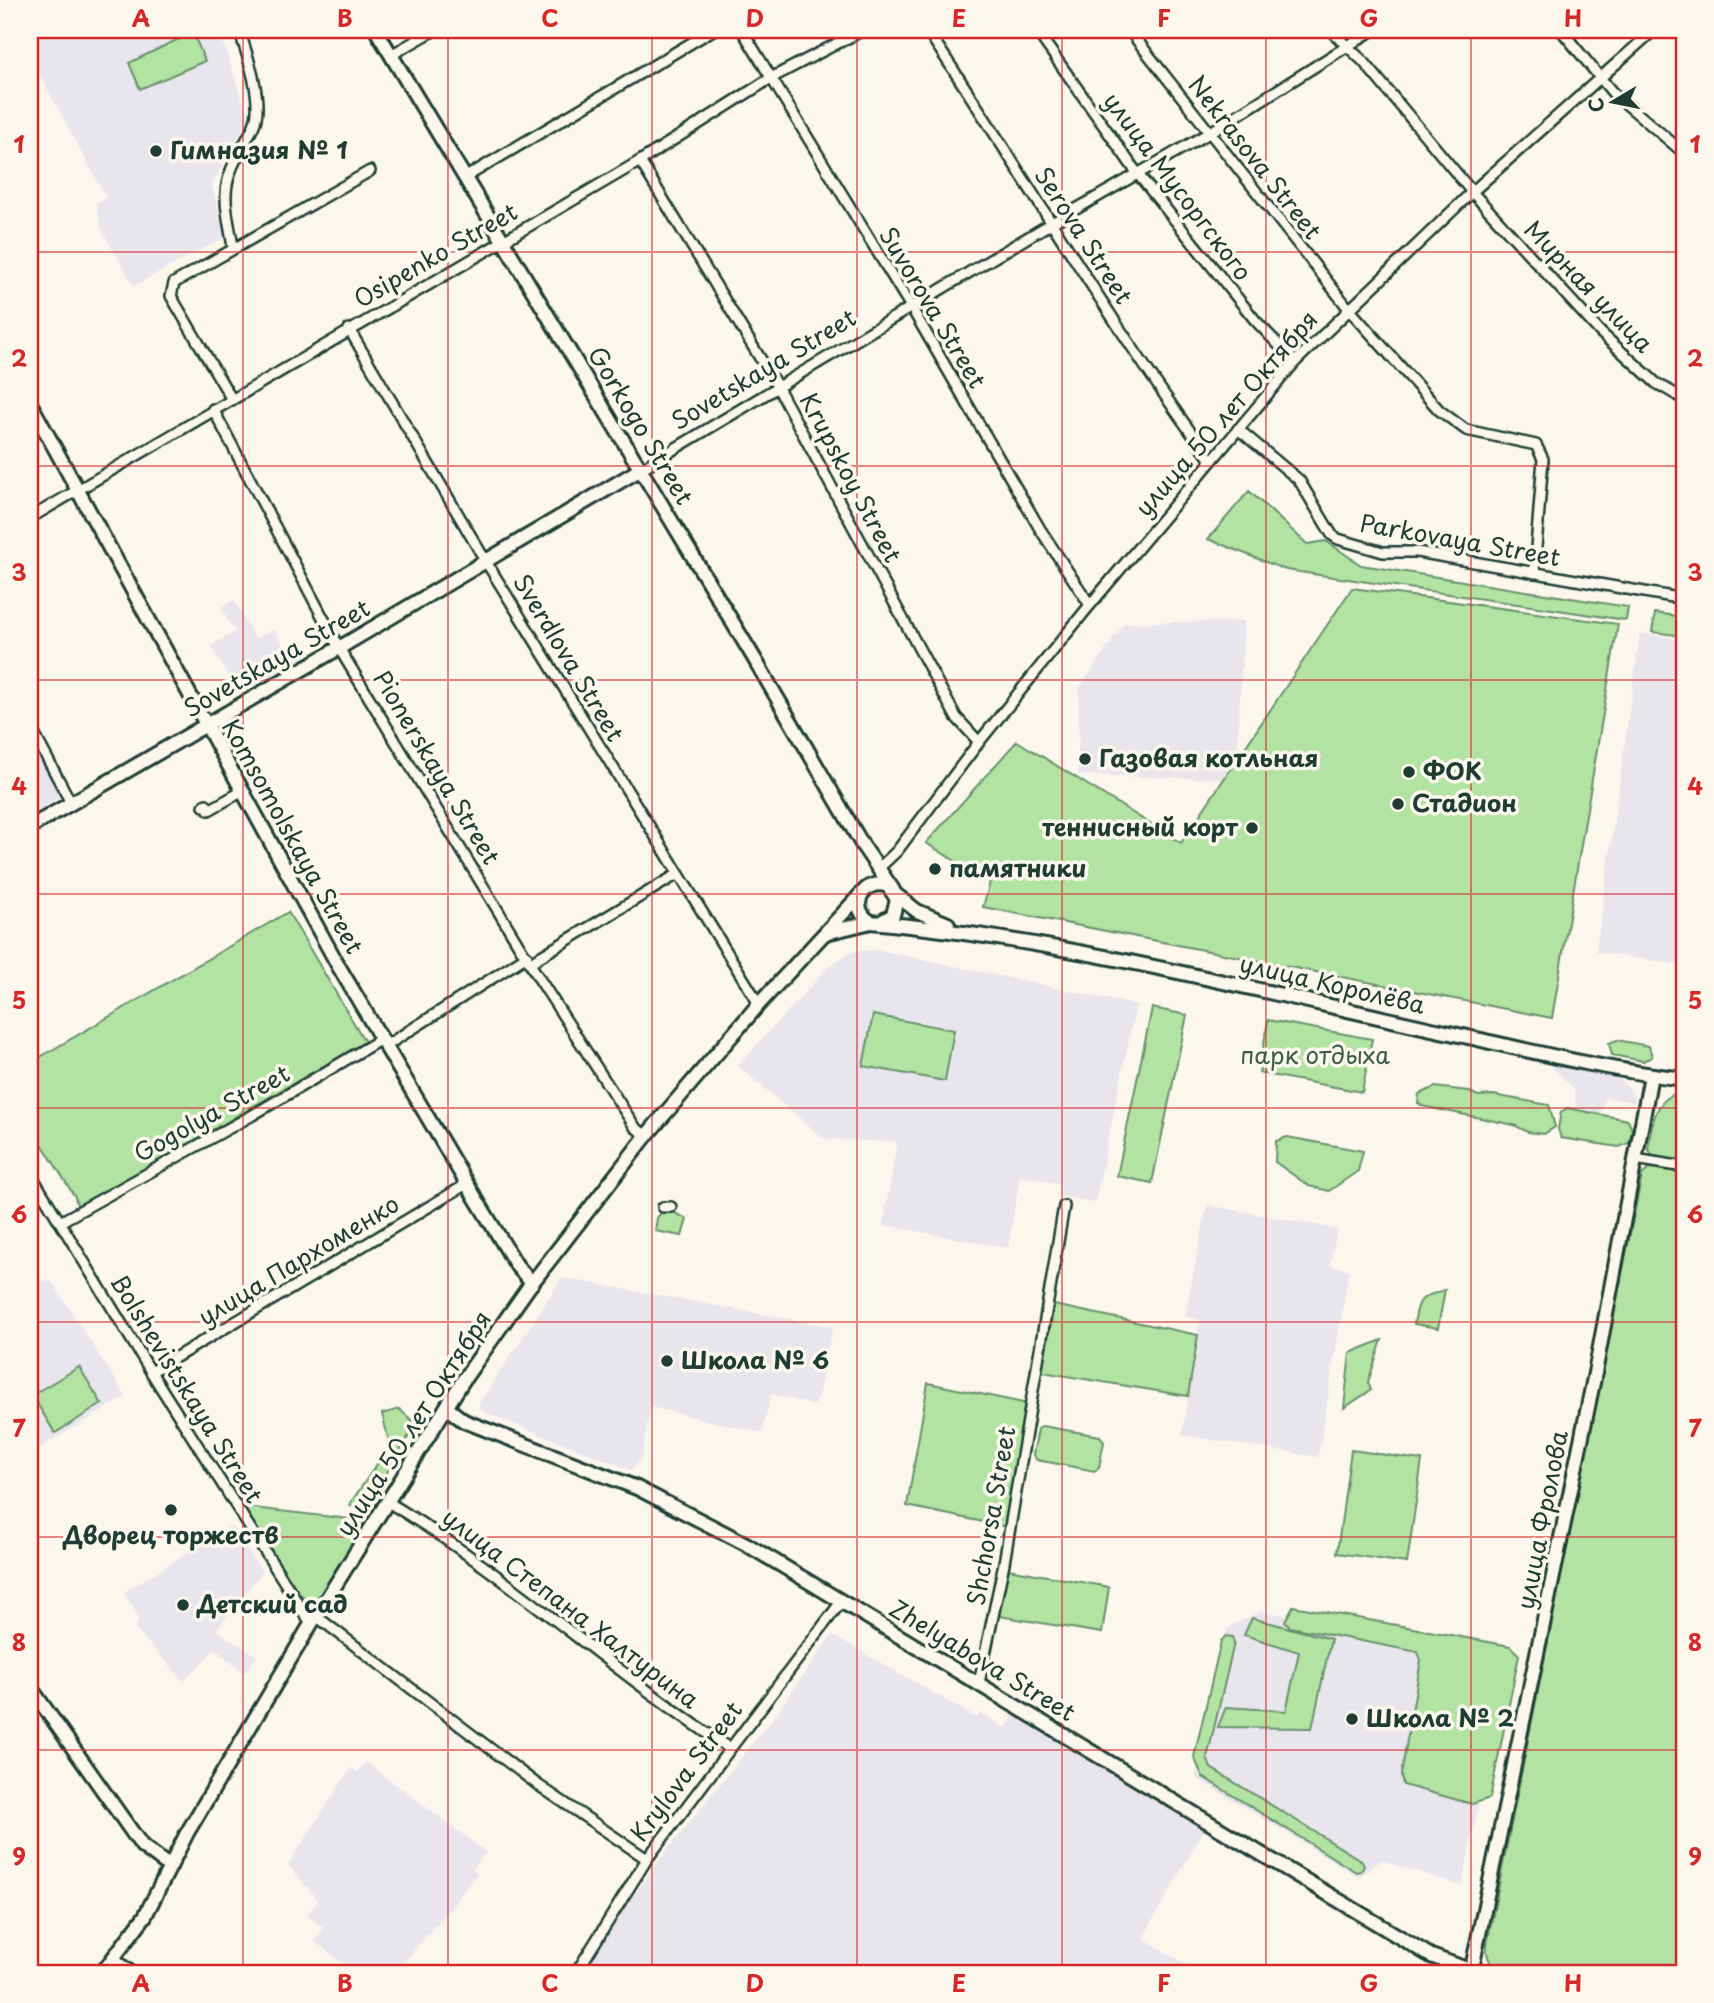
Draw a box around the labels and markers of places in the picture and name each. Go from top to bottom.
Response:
place label: Гимназия № 1 [170,131,348,167]
marker: Гимназия № 1 [148,143,164,159]
place label: Газовая котльная [1099,739,1318,775]
marker: Газовая котльная [1077,751,1093,767]
place label: ФОК [1423,752,1482,788]
marker: ФОК [1401,764,1417,780]
place label: Стадион [1412,784,1517,820]
marker: Стадион [1390,796,1406,812]
place label: теннисный корт [1041,808,1239,844]
marker: теннисный корт [1244,820,1260,836]
place label: памятники [949,849,1087,885]
marker: памятники [927,861,943,877]
place label: Школа № 6 [681,1341,829,1377]
marker: Школа № 6 [659,1353,675,1369]
marker: Дворец торжеств [163,1502,179,1518]
place label: Дворец торжеств [62,1516,279,1552]
place label: Детский сад [196,1585,348,1621]
marker: Детский сад [175,1597,191,1613]
place label: Школа № 2 [1366,1699,1514,1735]
marker: Школа № 2 [1344,1711,1360,1727]

